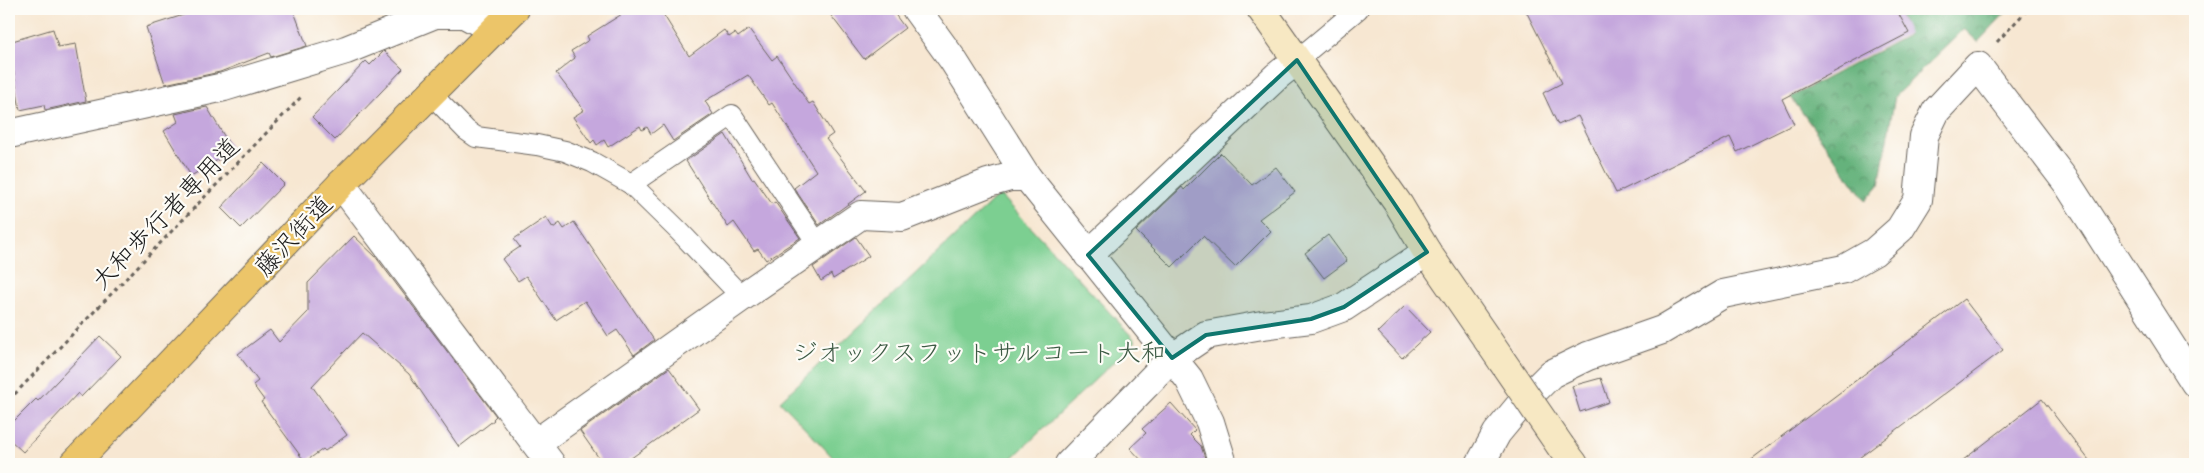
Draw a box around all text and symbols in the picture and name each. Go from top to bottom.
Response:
street label: 大和歩行者専用道 [85,131,247,297]
street label: 藤沢街道 [248,188,340,283]
park label: ジオックスフットサルコート大和 [792,337,1166,369]

